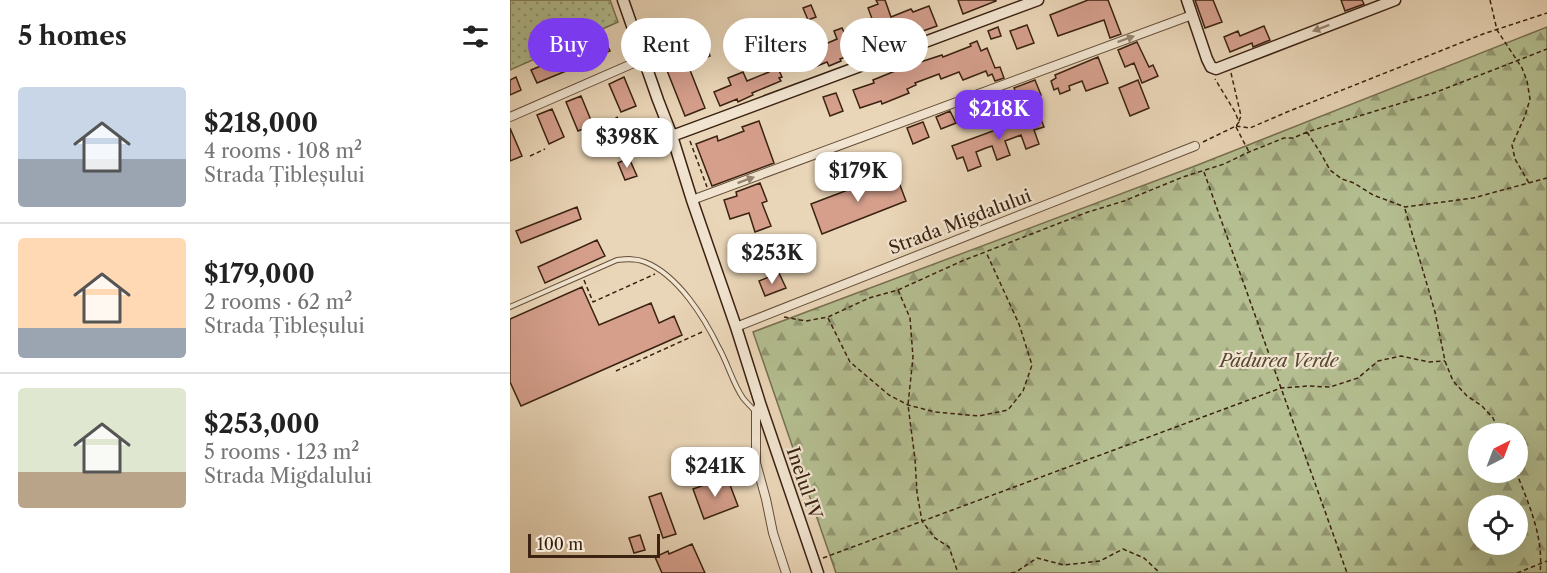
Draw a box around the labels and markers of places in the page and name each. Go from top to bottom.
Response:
pin: $218K [957,90,1041,141]
pin: $398K [585,118,669,169]
pin: $179K [816,152,900,203]
pin: $253K [730,234,814,285]
pin: $241K [673,447,757,498]

